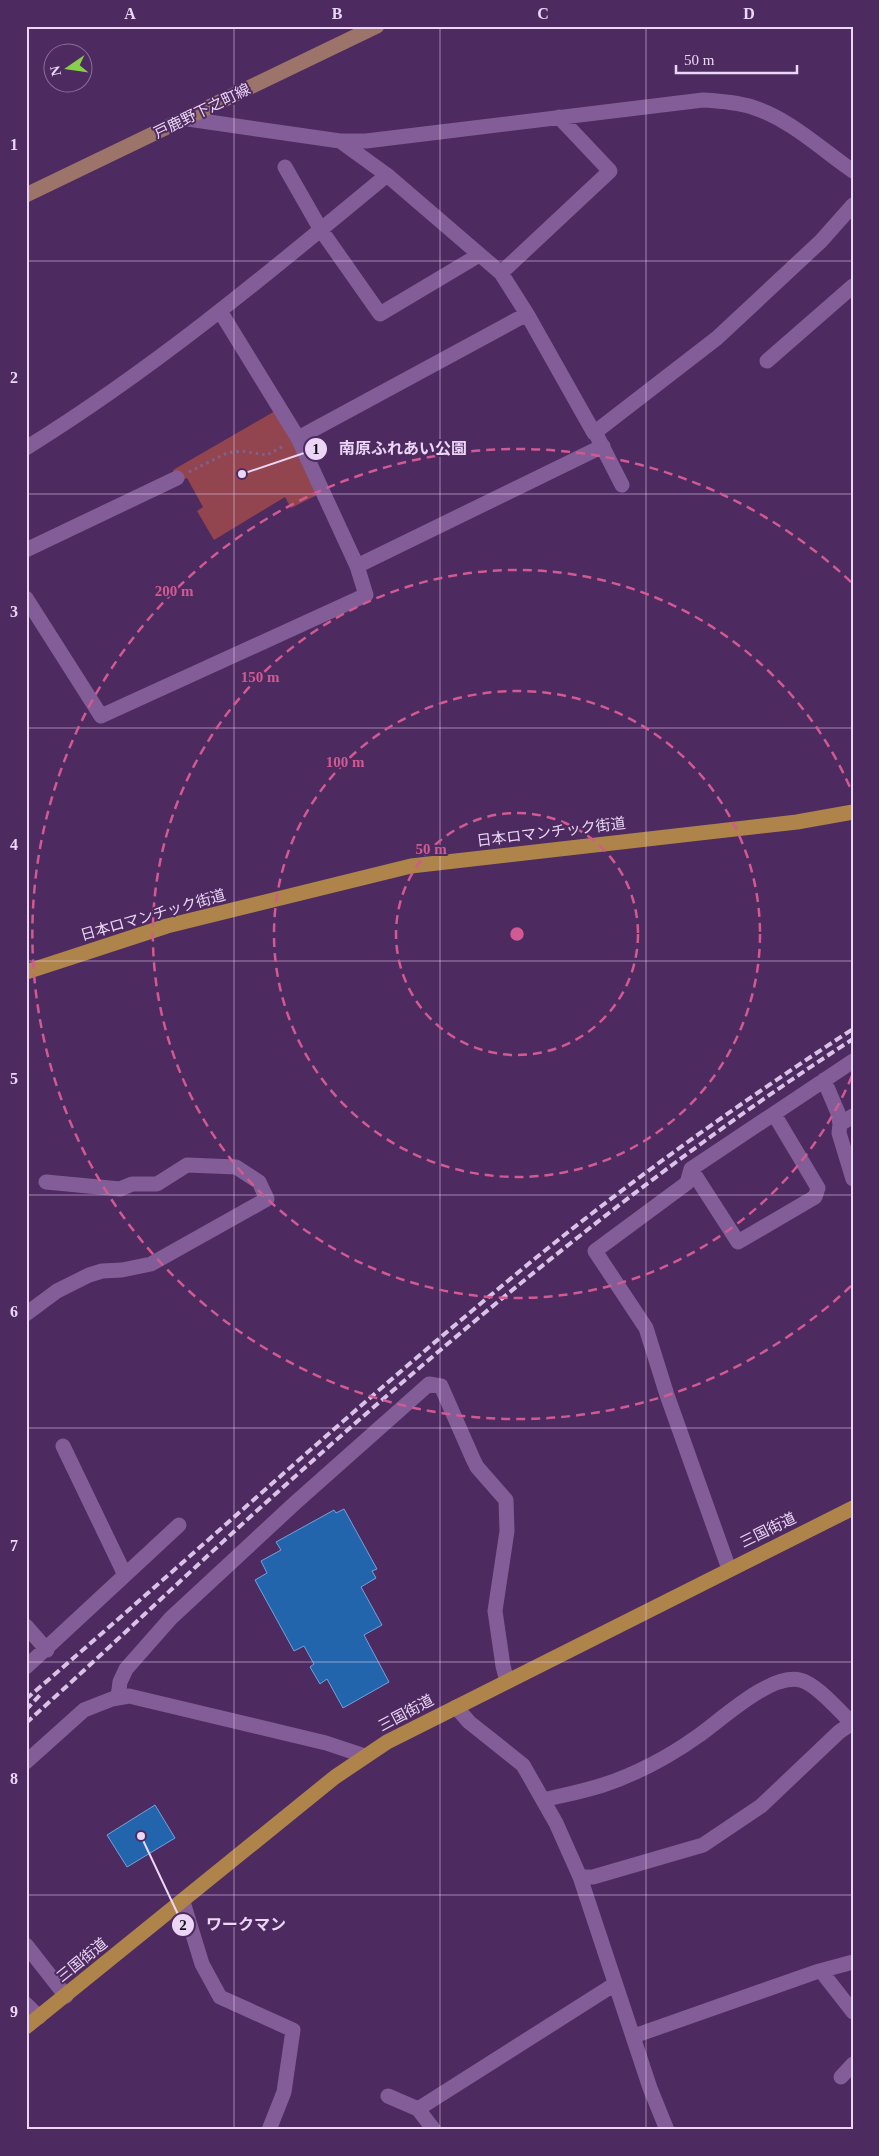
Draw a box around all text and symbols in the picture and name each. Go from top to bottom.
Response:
text: A [124,5,136,22]
text: B [332,5,343,22]
text: C [537,5,549,22]
text: D [743,5,755,22]
north arrow [42,42,92,92]
scale bar [676,42,798,74]
text: 50 m [684,52,715,68]
text: N [47,64,64,77]
street label: 戸鹿野下之町線 [151,81,253,141]
text: 1 [10,136,18,153]
text: 2 [10,369,18,386]
callout: 南原ふれあい公園 [304,433,477,464]
text: 南原ふれあい公園 [339,440,467,457]
text: 1 [312,441,320,457]
text: 200 m [155,583,194,599]
text: 3 [10,603,18,620]
text: 150 m [241,669,280,685]
text: 100 m [326,754,365,770]
street label: 日本ロマンチック街道 [476,815,626,849]
text: 4 [10,836,18,853]
text: 50 m [415,841,447,857]
street label: 日本ロマンチック街道 [79,887,227,943]
centre of rings [508,925,526,943]
text: 5 [10,1070,18,1087]
text: 6 [10,1303,18,1320]
street label: 三国街道 [738,1510,798,1550]
text: 7 [10,1537,18,1554]
street label: 三国街道 [376,1692,436,1734]
text: 8 [10,1770,18,1787]
callout: ワークマン [171,1909,296,1940]
text: ワークマン [206,1916,286,1933]
text: 2 [179,1917,187,1933]
street label: 三国街道 [54,1935,110,1985]
text: 9 [10,2003,18,2020]

